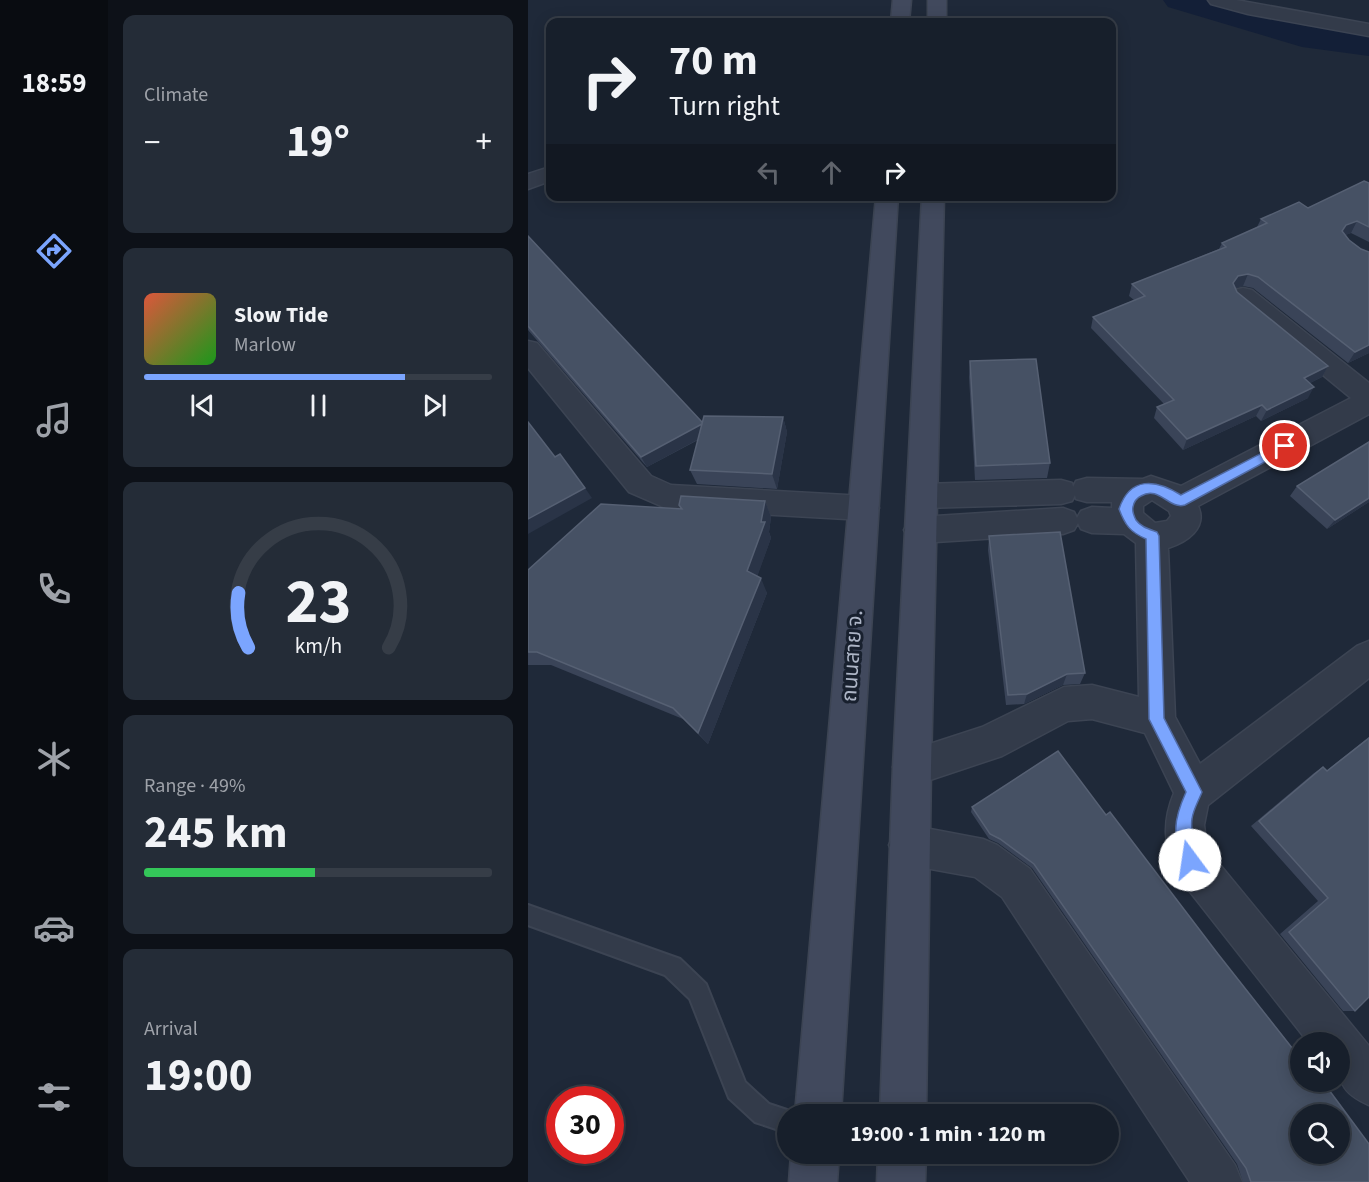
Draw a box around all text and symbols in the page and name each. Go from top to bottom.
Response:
text: 70 m [669,31,758,91]
icon: right [570,42,648,120]
text: 18:59 [21,64,87,103]
text: Climate [144,81,208,109]
text: Turn right [669,87,780,126]
text: 19° [286,110,350,174]
text: − [144,119,160,166]
text: + [476,119,492,166]
icon: left [752,156,785,189]
icon: ahead [815,156,848,189]
icon: right [878,156,911,189]
icon: directions [33,230,75,272]
text: Slow Tide [234,299,328,331]
text: Marlow [234,331,296,359]
icon: previous [186,389,219,422]
icon: pause [302,389,335,422]
icon: next [418,389,451,422]
icon: music [33,399,75,441]
pin [1259,420,1310,471]
icon: arrive [1268,429,1301,462]
text: 23 [285,558,351,647]
icon: phone [33,568,75,610]
street label: ถนนสาย จ. [834,609,870,703]
text: km/h [294,631,342,662]
icon: climate [33,738,75,780]
text: Range · 49% [144,772,245,800]
text: 245 km [144,801,288,865]
position arrow [1158,828,1222,892]
icon: car [33,907,75,949]
text: Arrival [144,1015,198,1043]
map controls [1290,1032,1350,1164]
button: sound [1290,1032,1350,1092]
text: 19:00 [144,1044,253,1108]
icon: filters [33,1076,75,1118]
speed limit sign: 30 [546,1086,624,1164]
button: search [1290,1104,1350,1164]
text: 19:00 · 1 min · 120 m [850,1118,1046,1150]

